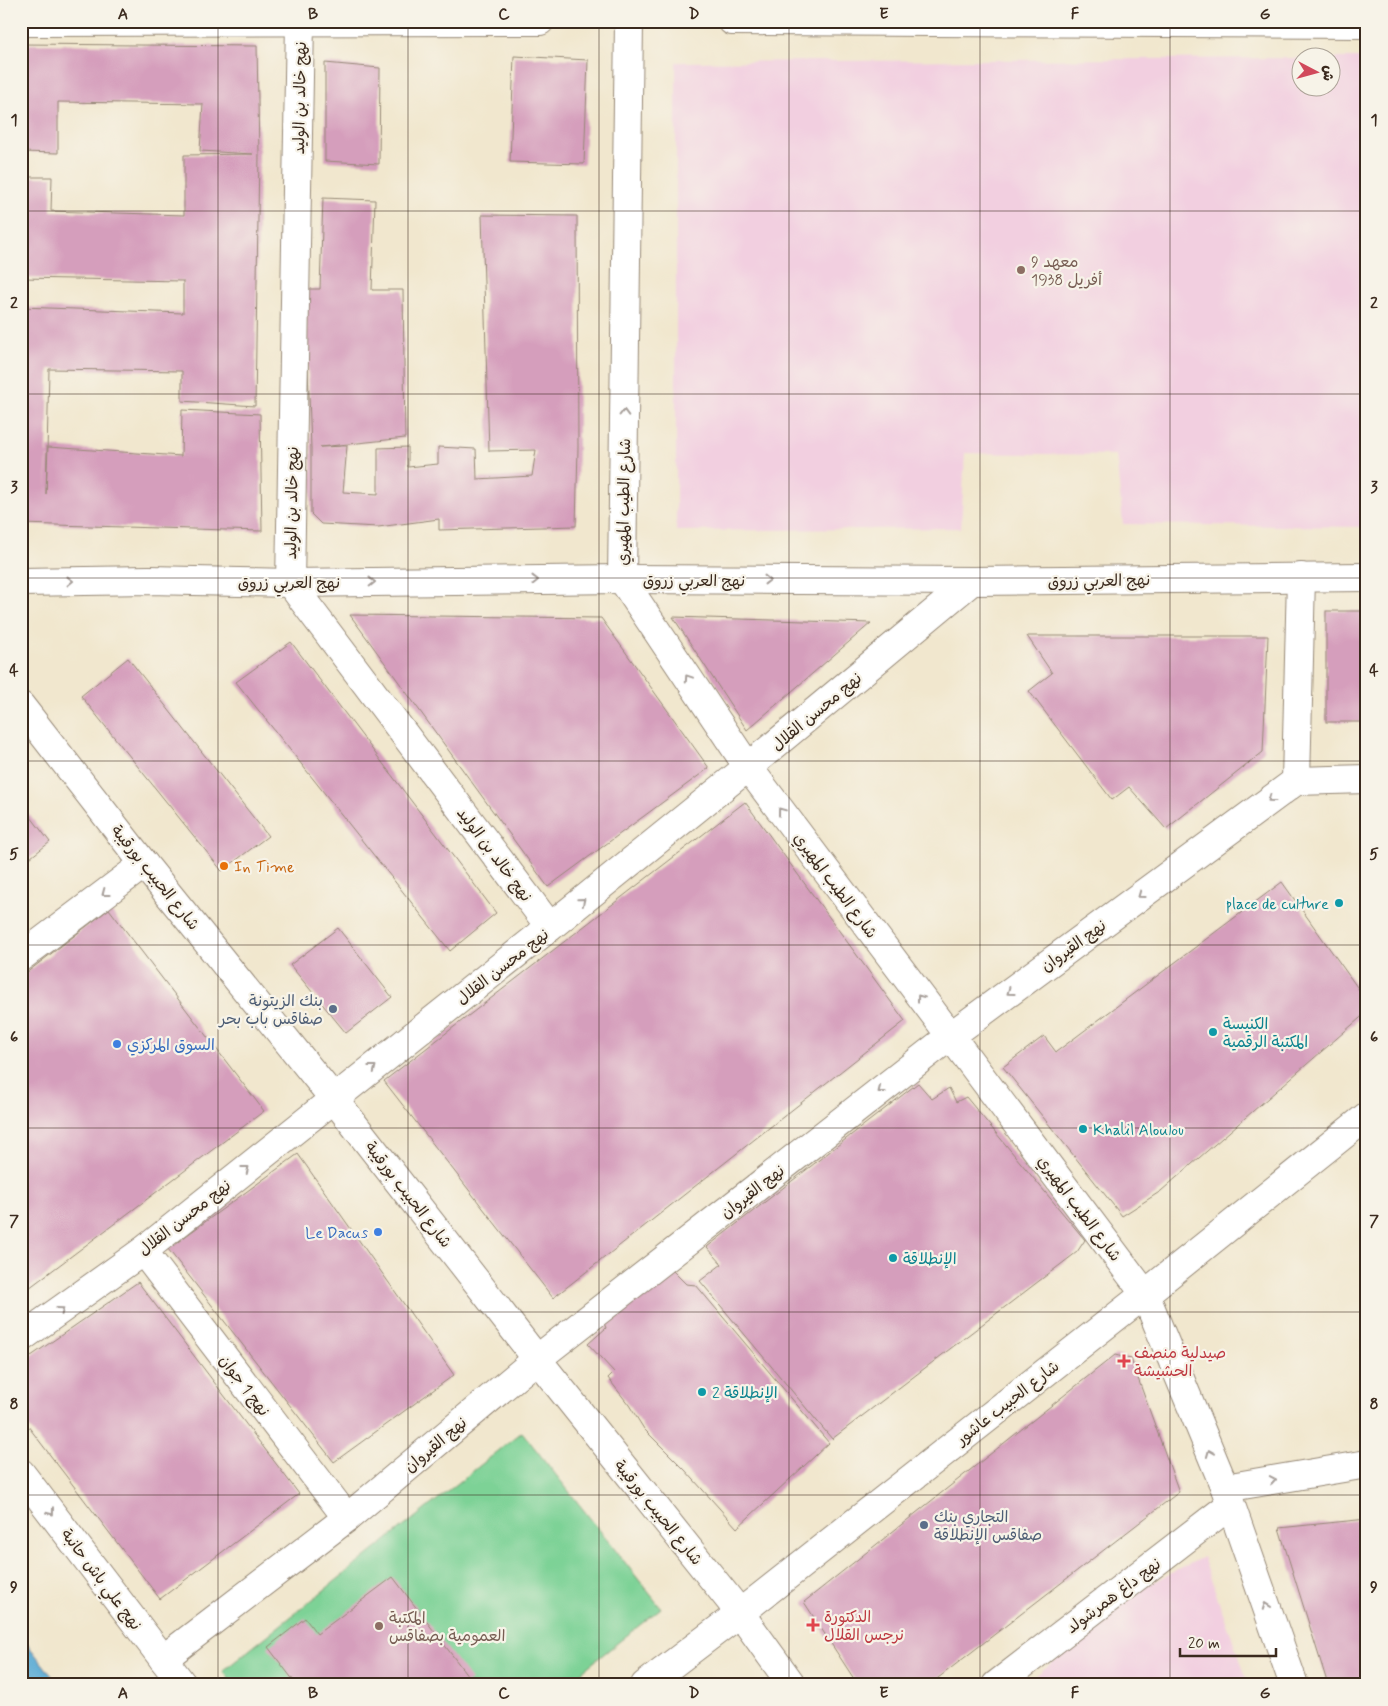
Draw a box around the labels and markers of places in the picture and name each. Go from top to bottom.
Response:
place label: معهد 9 أفريل 1938 [1031,252,1102,291]
marker: معهد 9 أفريل 1938 [1015,264,1027,276]
place label: In Time [234,857,295,878]
marker: In Time [218,860,230,872]
place label: place de culture [1226,894,1329,915]
marker: place de culture [1333,897,1345,909]
place label: بنك الزيتونة صفاقس باب بحر [217,991,323,1030]
marker: بنك الزيتونة صفاقس باب بحر [327,1003,339,1015]
place label: الكنيسة المكتبة الرقمية [1223,1014,1308,1053]
marker: الكنيسة المكتبة الرقمية [1207,1026,1219,1038]
place label: السوق المركزي [127,1035,215,1056]
marker: السوق المركزي [111,1038,123,1050]
place label: Khalil Aloulou [1093,1120,1184,1141]
marker: Khalil Aloulou [1077,1123,1089,1135]
place label: Le Dacus [305,1223,368,1244]
marker: Le Dacus [372,1226,384,1238]
place label: الإنطلاقة [903,1249,957,1270]
marker: الإنطلاقة [887,1252,899,1264]
place label: صيدلية منصف الحشيشة [1134,1343,1226,1382]
marker: صيدلية منصف الحشيشة [1118,1355,1130,1367]
place label: الإنطلاقة 2 [712,1383,778,1404]
marker: الإنطلاقة 2 [696,1386,708,1398]
place label: التجاري بنك صفاقس الإنطلاقة [934,1507,1042,1546]
marker: التجاري بنك صفاقس الإنطلاقة [918,1519,930,1531]
place label: الدكتورة نرجس القلال [824,1607,904,1646]
place label: المكتبة العمومية بصفاقس [389,1608,505,1647]
marker: الدكتورة نرجس القلال [806,1618,820,1632]
marker: المكتبة العمومية بصفاقس [373,1620,385,1632]

